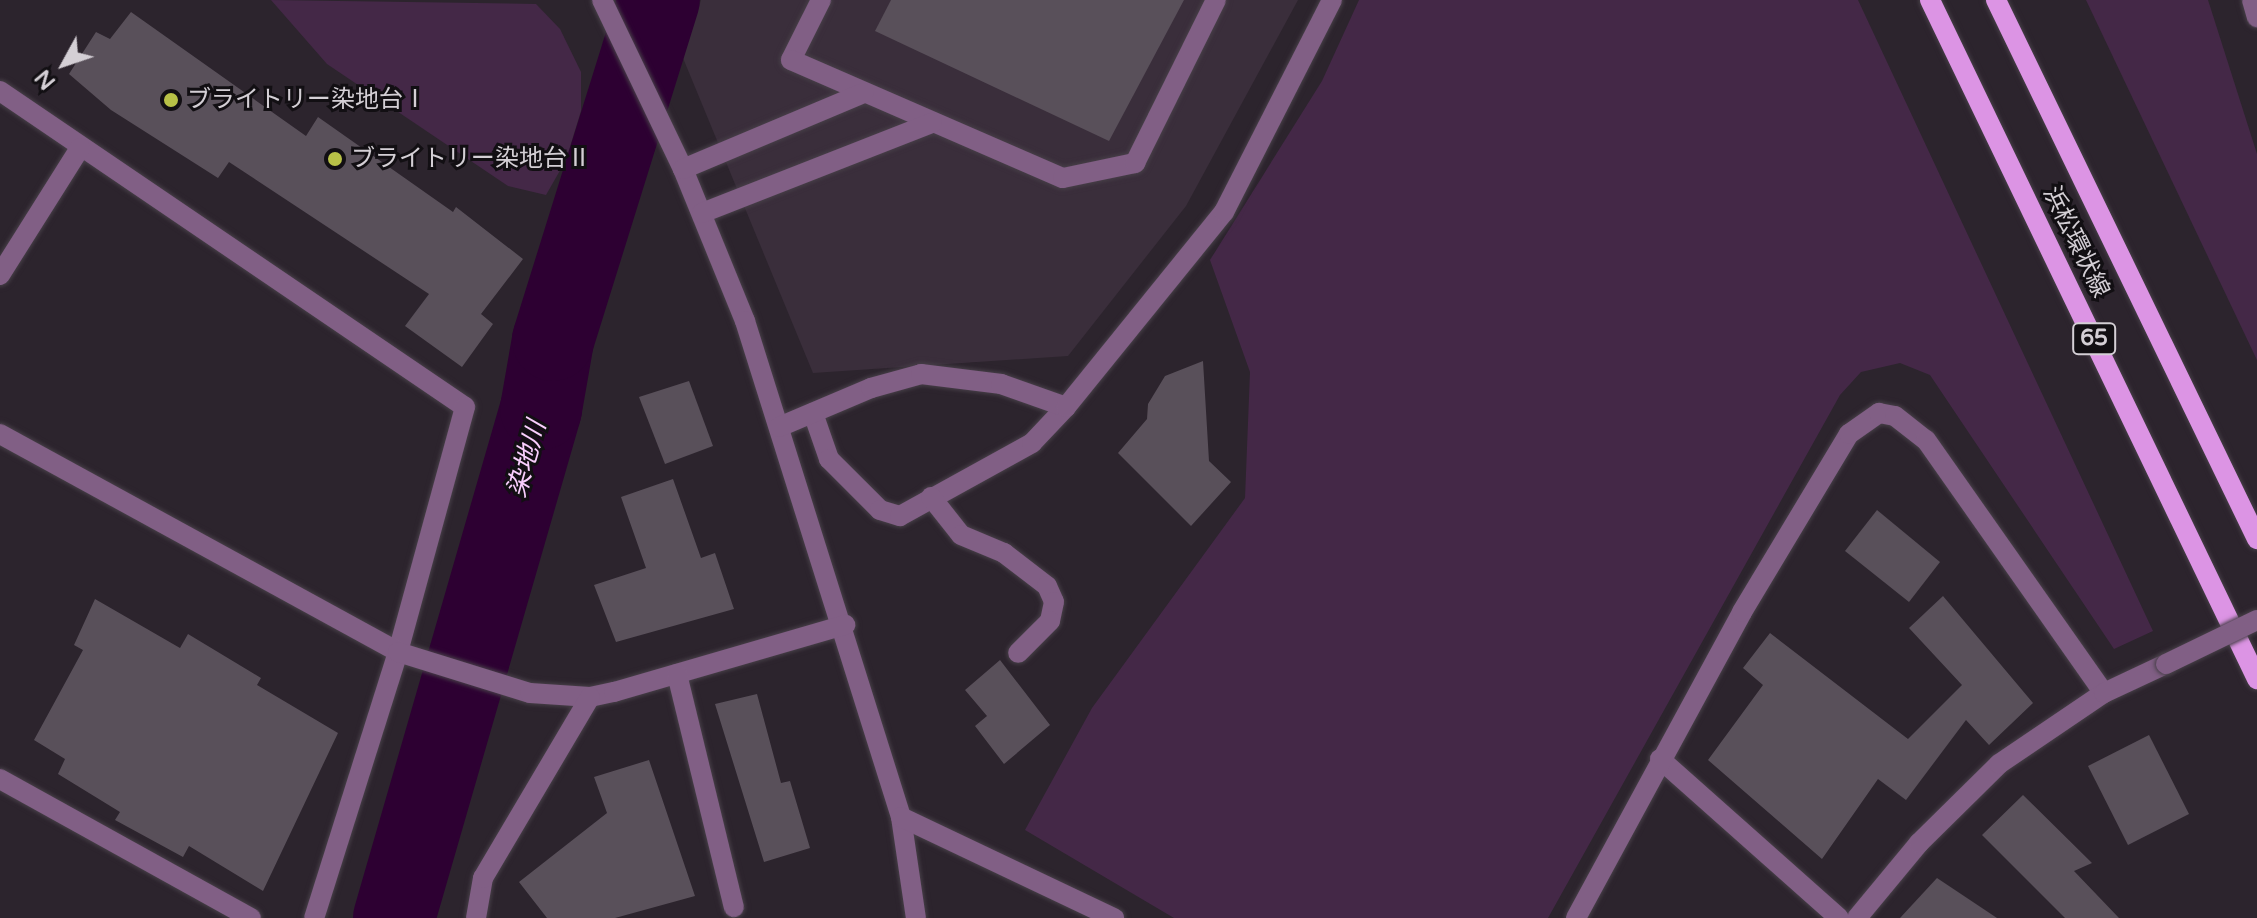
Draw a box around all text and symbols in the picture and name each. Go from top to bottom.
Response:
north arrow [24,24,104,104]
text: N [30,64,61,95]
place label: ブライトリー染地台Ⅰ [187,86,427,114]
marker: ブライトリー染地台Ⅰ [162,91,180,109]
place label: ブライトリー染地台Ⅱ [351,145,591,173]
marker: ブライトリー染地台Ⅱ [326,150,344,168]
street label: 浜松環状線 [2037,182,2115,302]
road number: 65 [2072,321,2116,357]
water label: 染地川 [501,417,553,501]

